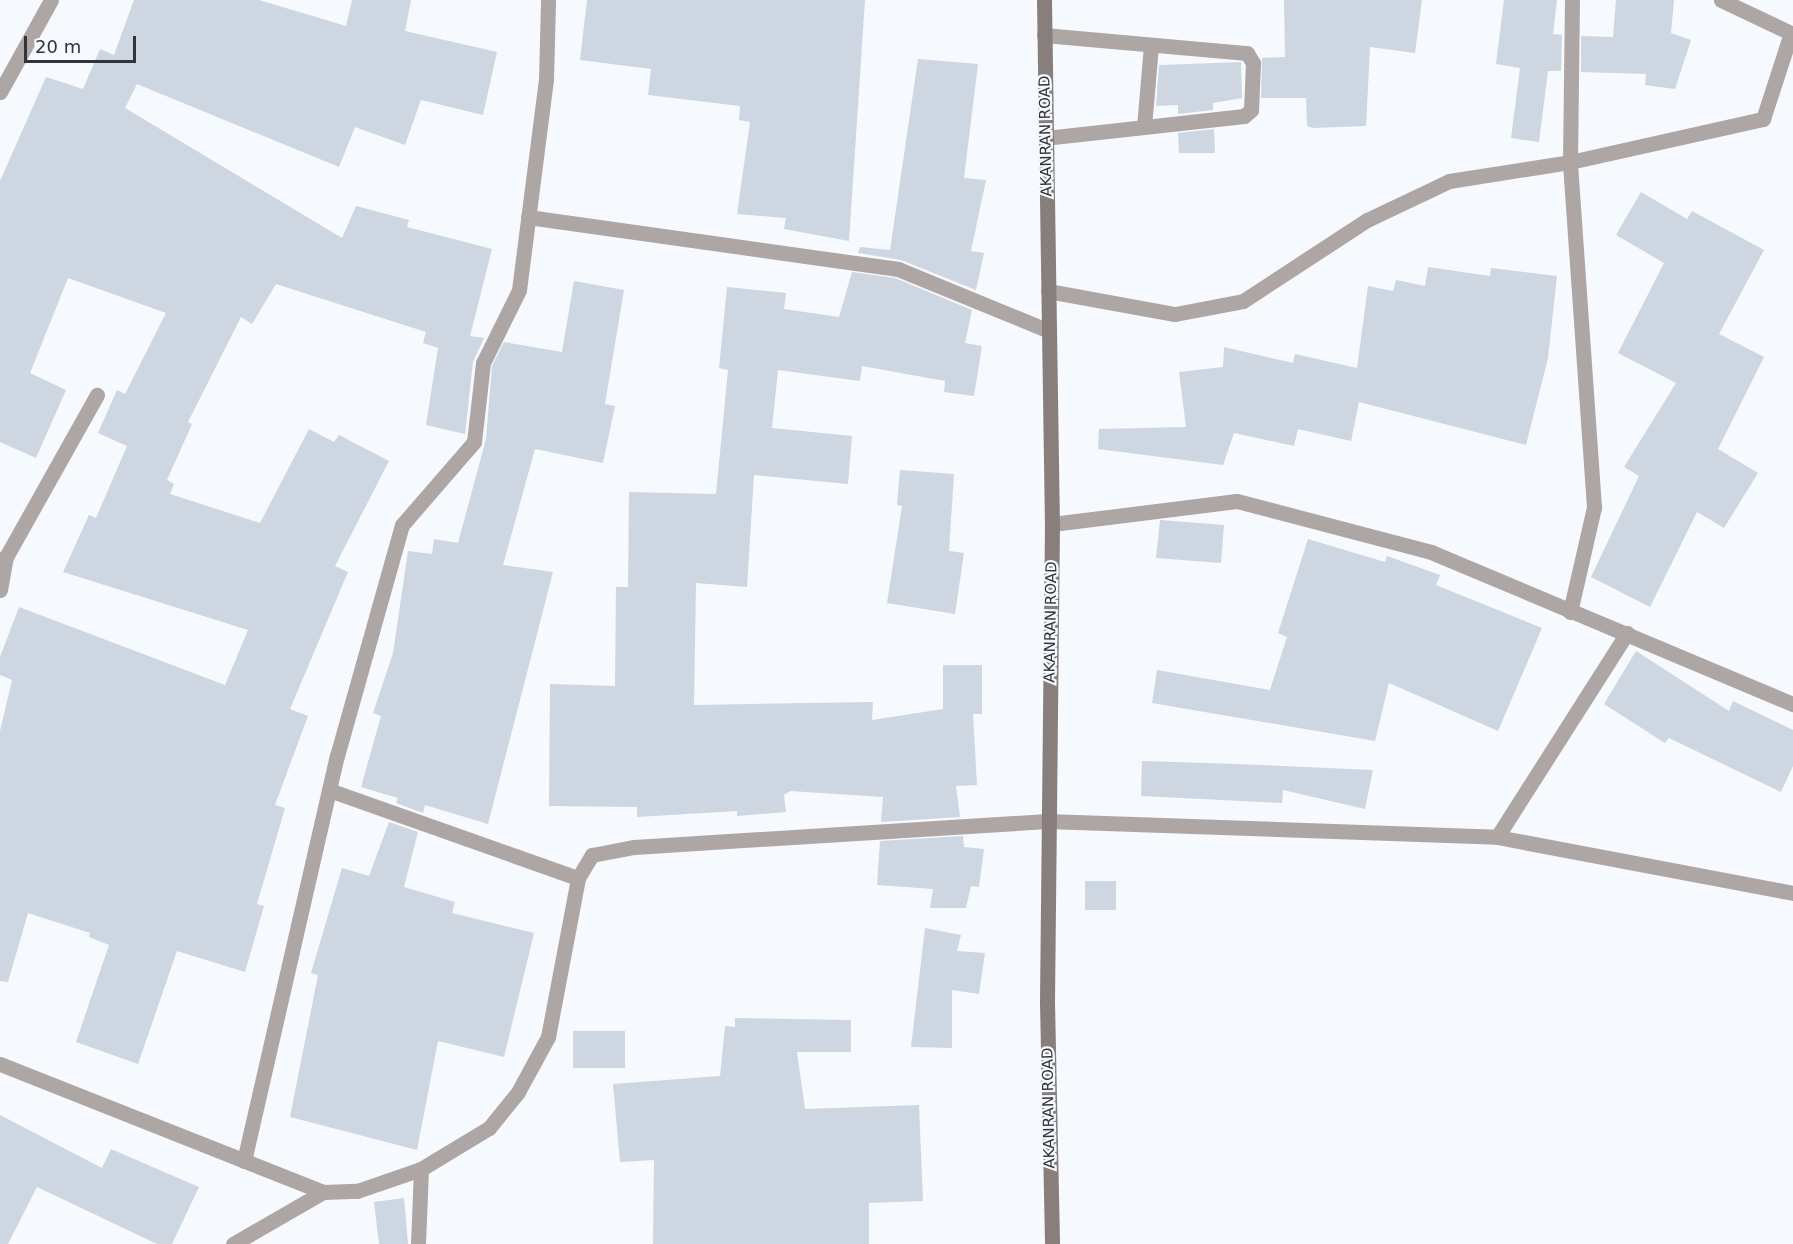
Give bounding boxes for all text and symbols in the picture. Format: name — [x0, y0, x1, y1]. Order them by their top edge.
scale bar — [27, 24, 140, 62]
text: 20 m — [35, 36, 81, 57]
street label: AKANRAN ROAD — [1036, 75, 1056, 197]
street label: AKANRAN ROAD — [1041, 561, 1061, 683]
street label: AKANRAN ROAD — [1039, 1047, 1059, 1169]

